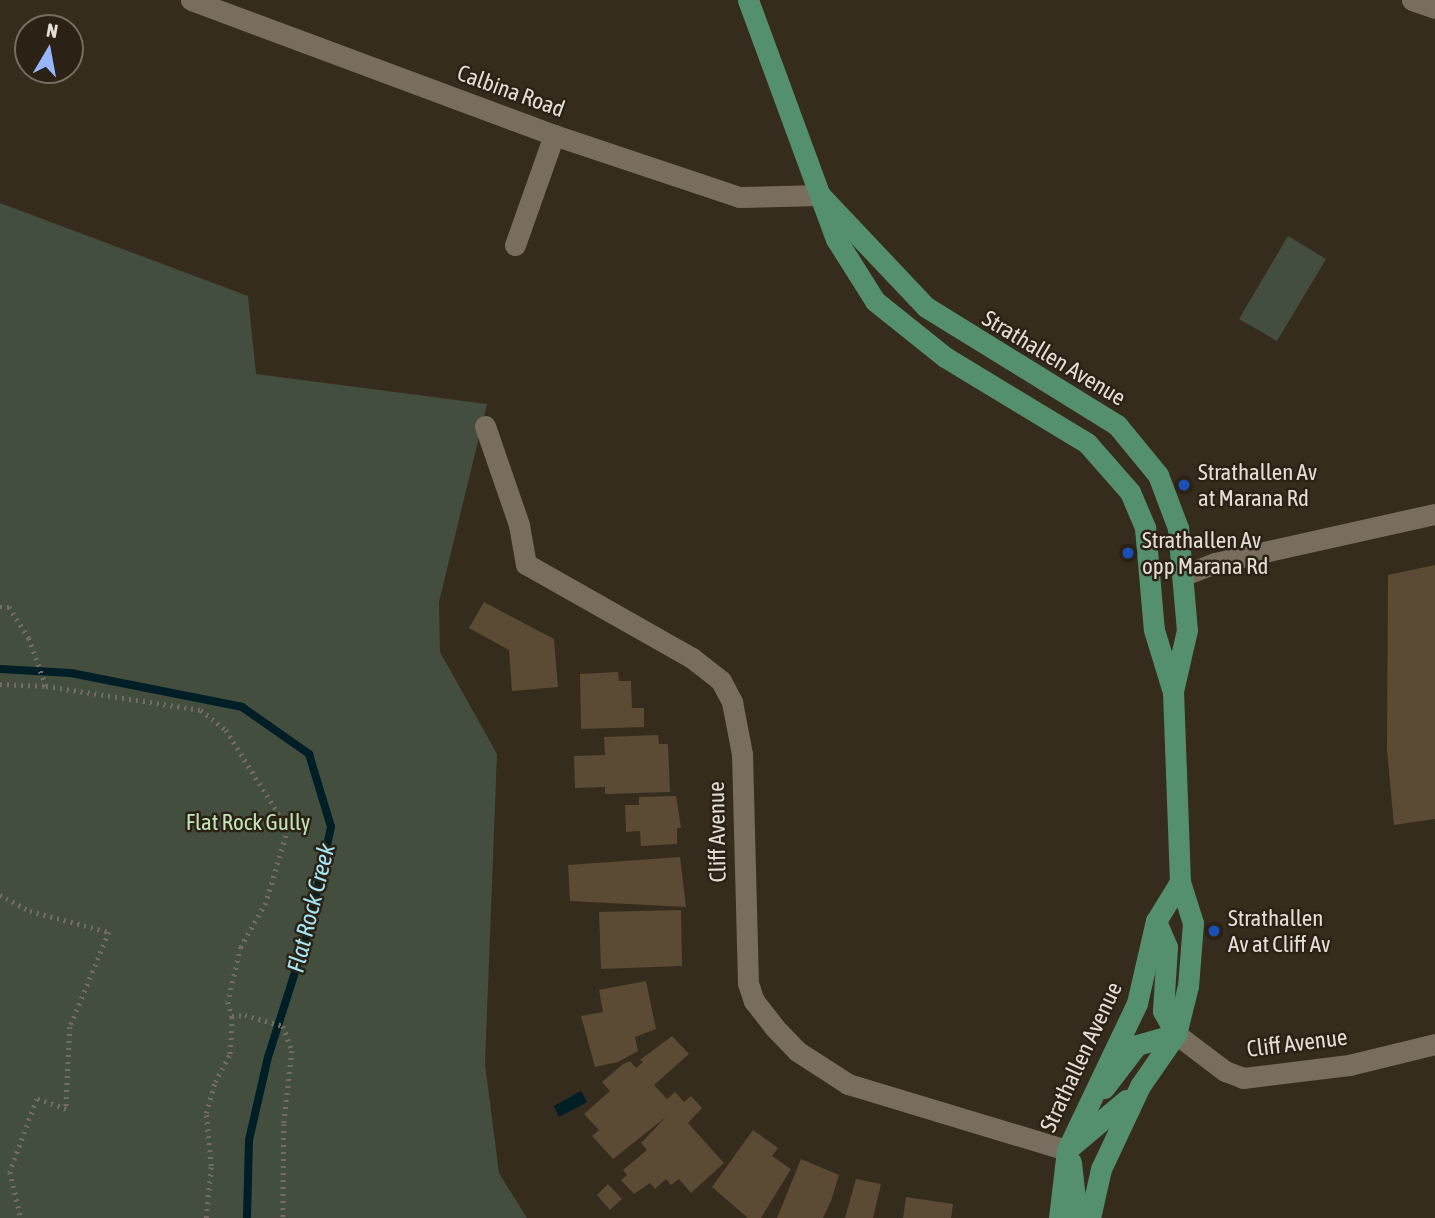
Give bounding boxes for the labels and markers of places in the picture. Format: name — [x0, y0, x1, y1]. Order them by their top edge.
place label: Strathallen Av at Marana Rd — [1198, 458, 1317, 512]
marker: Strathallen Av at Marana Rd — [1176, 477, 1192, 493]
place label: Strathallen Av opp Marana Rd — [1142, 526, 1268, 580]
marker: Strathallen Av opp Marana Rd — [1120, 545, 1136, 561]
place label: Strathallen Av at Cliff Av — [1228, 904, 1330, 958]
marker: Strathallen Av at Cliff Av — [1206, 923, 1222, 939]

